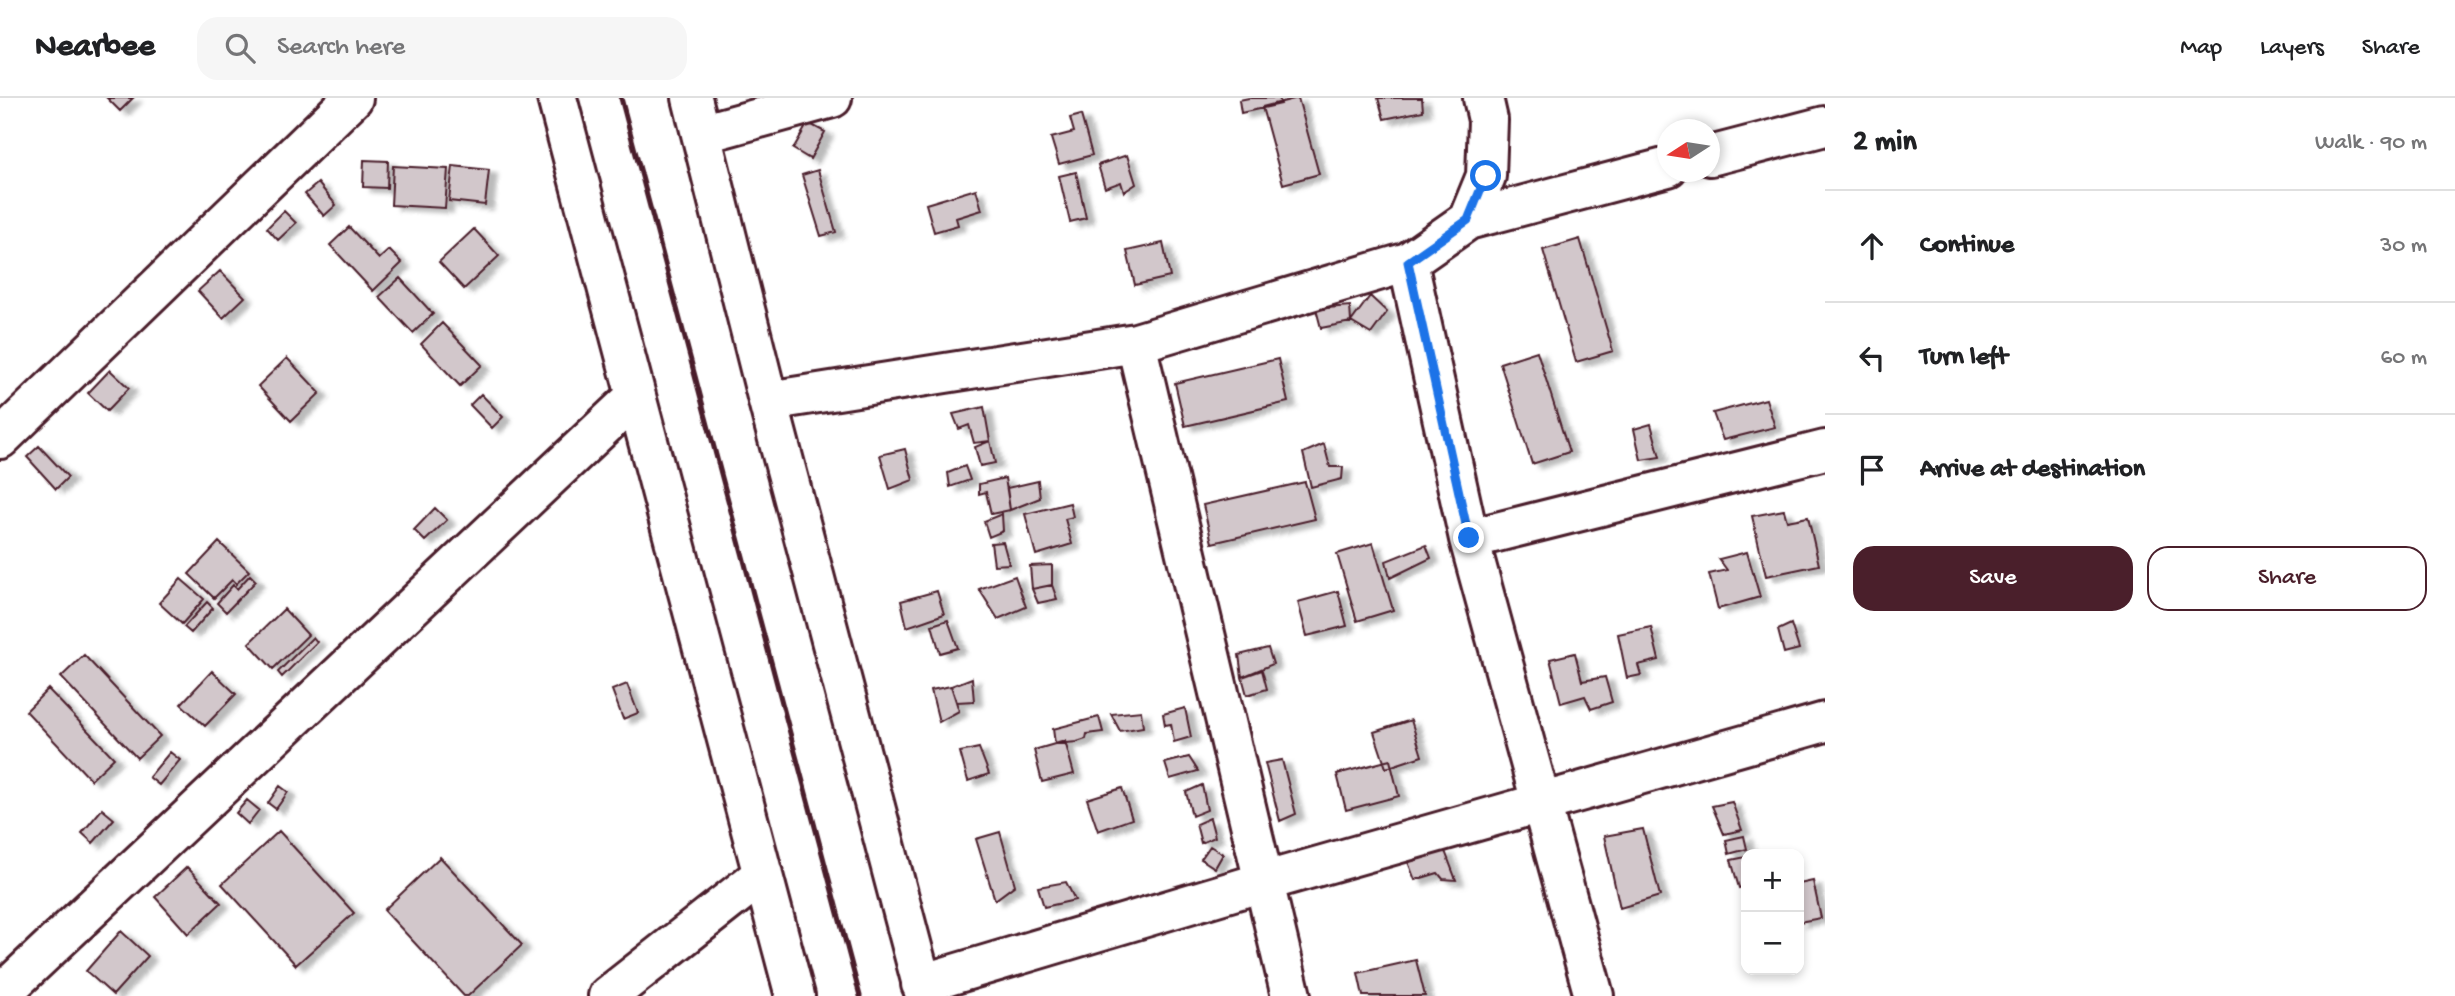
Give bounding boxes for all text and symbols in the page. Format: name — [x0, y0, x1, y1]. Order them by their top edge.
search box — [197, 17, 687, 80]
text: Nearbee — [35, 29, 155, 67]
icon: search — [221, 29, 259, 67]
text: Search here — [277, 33, 405, 64]
text: Map — [2180, 34, 2222, 63]
text: Layers — [2260, 34, 2324, 63]
text: Share — [2362, 34, 2420, 63]
north arrow — [1657, 119, 1720, 182]
text: 2 min — [1853, 126, 1917, 161]
text: Walk · 90 m — [2315, 130, 2427, 157]
route start — [1470, 160, 1501, 191]
icon: ahead — [1853, 227, 1891, 265]
text: Continue — [1920, 231, 2014, 262]
text: 30 m — [2380, 233, 2427, 260]
icon: left — [1853, 339, 1891, 377]
text: Turn left — [1920, 343, 2008, 374]
text: 60 m — [2381, 345, 2427, 372]
icon: arrive — [1853, 451, 1891, 489]
text: Arrive at destination — [1920, 455, 2145, 486]
route end — [1453, 522, 1484, 553]
button: Save — [1853, 546, 2133, 611]
button: Share — [2147, 546, 2427, 611]
map controls — [1741, 849, 1804, 975]
button: + — [1741, 849, 1804, 912]
button: − — [1741, 912, 1804, 975]

